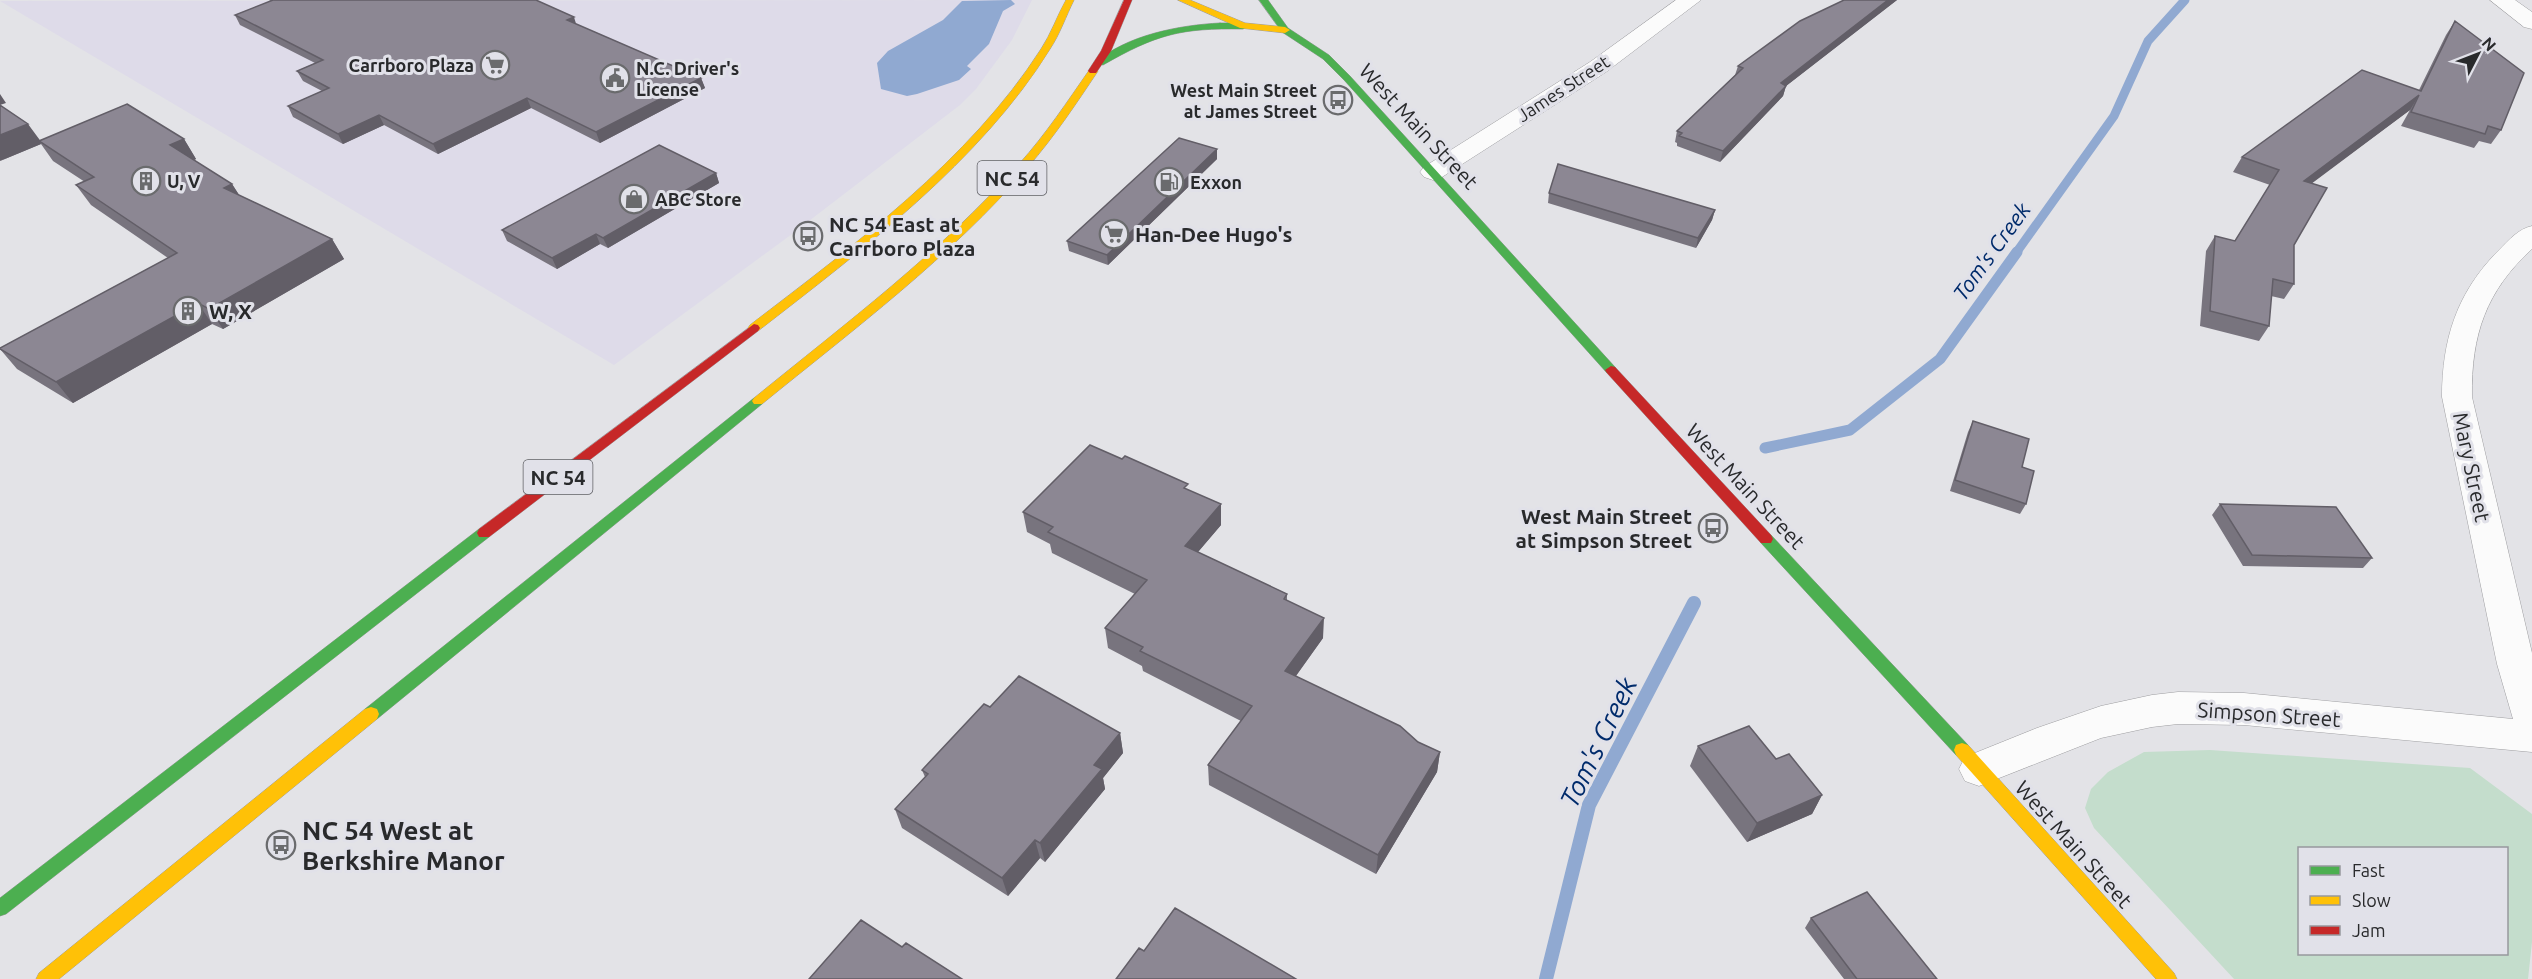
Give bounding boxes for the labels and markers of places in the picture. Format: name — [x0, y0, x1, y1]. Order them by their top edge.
supermarket icon: Carrboro Plaza — [479, 49, 511, 81]
place label: Carrboro Plaza — [349, 55, 474, 75]
place label: N.C. Driver's License — [636, 58, 739, 99]
public building icon: N.C. Driver's License — [599, 62, 631, 94]
place label: West Main Street at James Street — [1170, 80, 1317, 121]
bus stop icon: West Main Street at James Street — [1322, 84, 1354, 116]
building icon: U, V — [130, 165, 162, 197]
fuel station icon: Exxon — [1153, 166, 1185, 198]
place label: U, V — [167, 171, 201, 191]
place label: Exxon — [1190, 172, 1242, 192]
shop icon: ABC Store — [618, 183, 650, 215]
place label: ABC Store — [655, 189, 742, 209]
place label: NC 54 East at Carrboro Plaza — [829, 212, 975, 260]
supermarket icon: Han-Dee Hugo's — [1098, 218, 1130, 250]
bus stop icon: NC 54 East at Carrboro Plaza — [792, 220, 824, 252]
place label: Han-Dee Hugo's — [1135, 222, 1293, 246]
building icon: W, X — [172, 295, 204, 327]
place label: W, X — [209, 299, 252, 323]
place label: West Main Street at Simpson Street — [1516, 504, 1692, 552]
bus stop icon: West Main Street at Simpson Street — [1697, 512, 1729, 544]
place label: NC 54 West at Berkshire Manor — [302, 816, 505, 875]
bus stop icon: NC 54 West at Berkshire Manor — [265, 829, 297, 861]

